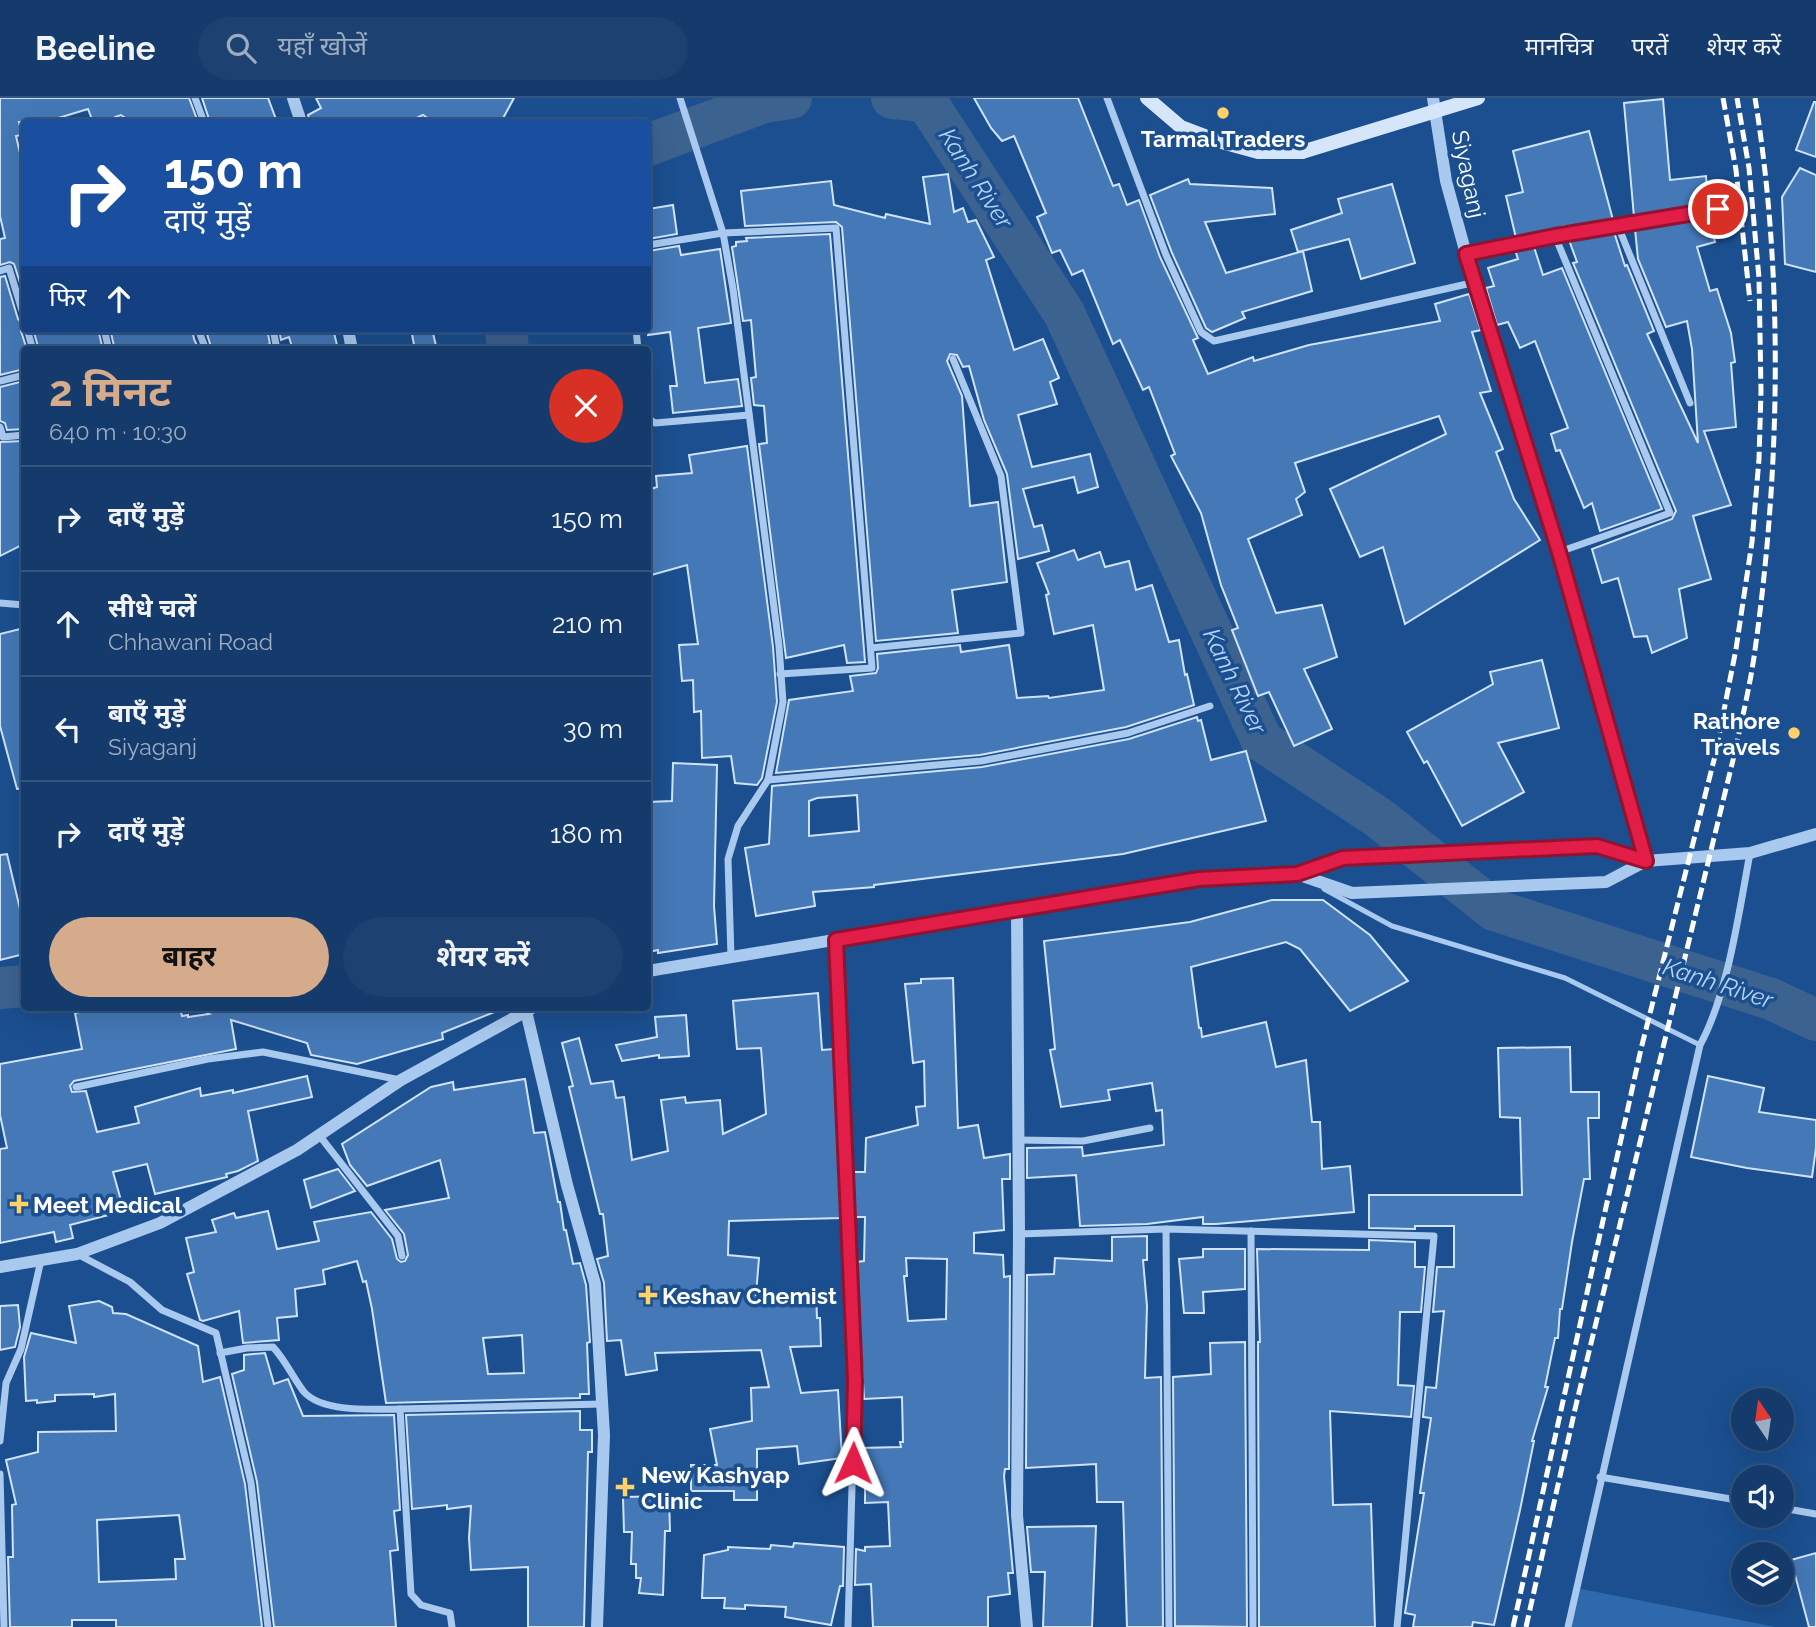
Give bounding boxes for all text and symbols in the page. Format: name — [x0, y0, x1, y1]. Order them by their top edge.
search box — [198, 17, 688, 80]
text: Beeline — [35, 29, 156, 68]
icon: search — [222, 29, 260, 67]
text: यहाँ खोजें — [278, 31, 367, 61]
text: मानचित्र — [1525, 32, 1593, 61]
text: परतें — [1631, 32, 1669, 61]
text: शेयर करें — [1707, 32, 1781, 61]
marker: Tarmal Traders — [1215, 105, 1231, 121]
water label: Kanh River — [933, 122, 1020, 234]
place label: Tarmal Traders — [1141, 125, 1305, 152]
street label: Siyaganj — [1447, 128, 1491, 220]
text: 150 m — [164, 142, 303, 199]
icon: right — [49, 147, 140, 238]
pin — [1688, 179, 1748, 239]
icon: arrive — [1699, 190, 1737, 228]
text: दाएँ मुड़ें — [164, 201, 251, 238]
icon: ahead — [100, 280, 138, 318]
text: फिर — [49, 282, 86, 312]
text: 2 मिनट — [49, 367, 171, 416]
button: close — [549, 369, 623, 443]
text: 640 m · 10:30 — [49, 418, 187, 445]
icon: right — [49, 500, 87, 538]
text: दाएँ मुड़ें — [108, 501, 184, 531]
text: 150 m — [551, 504, 623, 534]
text: सीधे चलें — [108, 593, 196, 623]
icon: ahead — [49, 605, 87, 643]
text: 210 m — [552, 609, 623, 639]
water label: Kanh River — [1197, 623, 1273, 739]
text: Chhawani Road — [108, 628, 273, 655]
text: बाएँ मुड़ें — [108, 698, 186, 728]
place label: Rathore Travels — [1693, 707, 1780, 760]
icon: left — [49, 710, 87, 748]
text: 30 m — [563, 714, 623, 744]
marker: Rathore Travels — [1786, 725, 1802, 741]
text: Siyaganj — [108, 733, 197, 760]
icon: right — [49, 815, 87, 853]
text: दाएँ मुड़ें — [108, 816, 184, 846]
text: 180 m — [550, 819, 623, 849]
button: बाहर — [49, 917, 329, 997]
button: शेयर करें — [343, 917, 623, 997]
water label: Kanh River — [1659, 952, 1777, 1015]
place label: Meet Medical — [33, 1191, 183, 1218]
marker: Meet Medical — [11, 1196, 27, 1212]
place label: Keshav Chemist — [662, 1282, 837, 1309]
marker: Keshav Chemist — [640, 1287, 656, 1303]
north arrow — [1731, 1388, 1794, 1451]
map controls — [1731, 1388, 1794, 1605]
position arrow — [816, 1426, 890, 1500]
place label: New Kashyap Clinic — [641, 1461, 790, 1514]
button: sound — [1731, 1465, 1794, 1528]
marker: New Kashyap Clinic — [615, 1477, 635, 1497]
button: layers — [1731, 1542, 1794, 1605]

